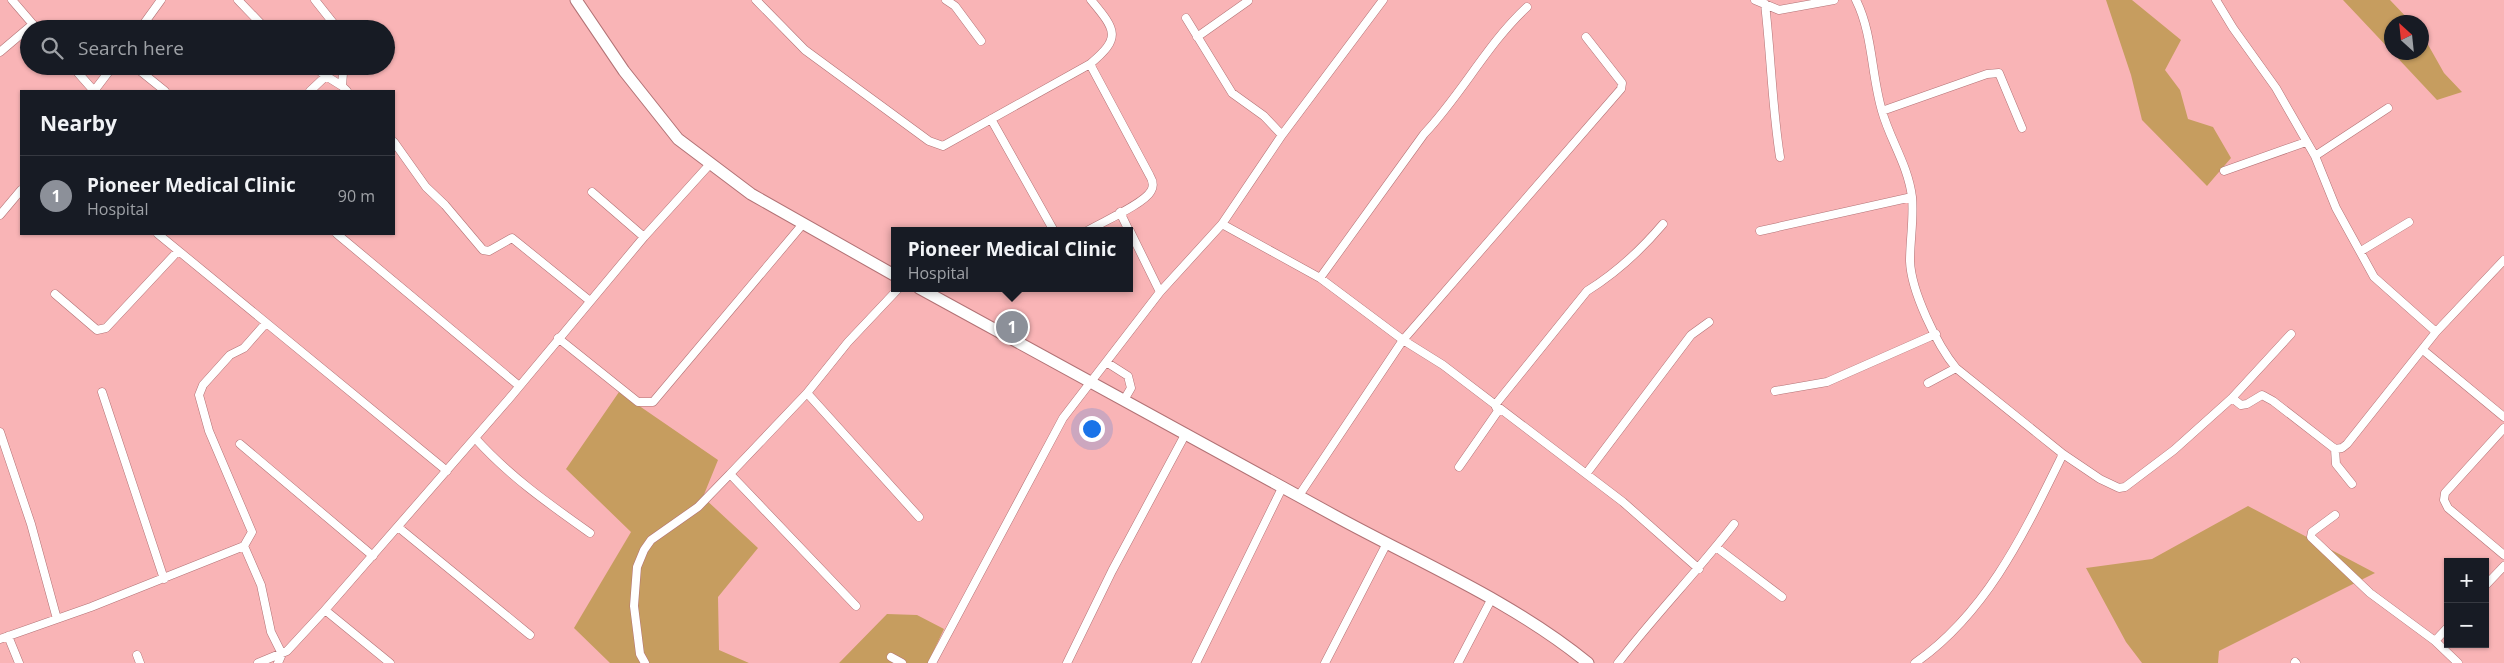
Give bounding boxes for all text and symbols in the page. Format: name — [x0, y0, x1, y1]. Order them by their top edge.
north arrow — [2384, 15, 2429, 60]
search box — [20, 20, 395, 75]
icon: search — [38, 34, 66, 62]
text: Search here — [78, 35, 184, 61]
text: Nearby — [40, 109, 117, 137]
text: Pioneer Medical Clinic — [87, 172, 296, 198]
text: 1 — [51, 185, 61, 207]
text: 90 m — [338, 185, 375, 207]
text: Hospital — [87, 198, 149, 220]
popup — [891, 227, 1133, 292]
text: Pioneer Medical Clinic — [908, 236, 1116, 262]
text: Hospital — [908, 262, 969, 284]
pin: 1 — [996, 308, 1028, 346]
your location — [1079, 416, 1105, 442]
map controls — [2444, 558, 2489, 648]
button: + — [2444, 558, 2489, 603]
button: − — [2444, 603, 2489, 648]

